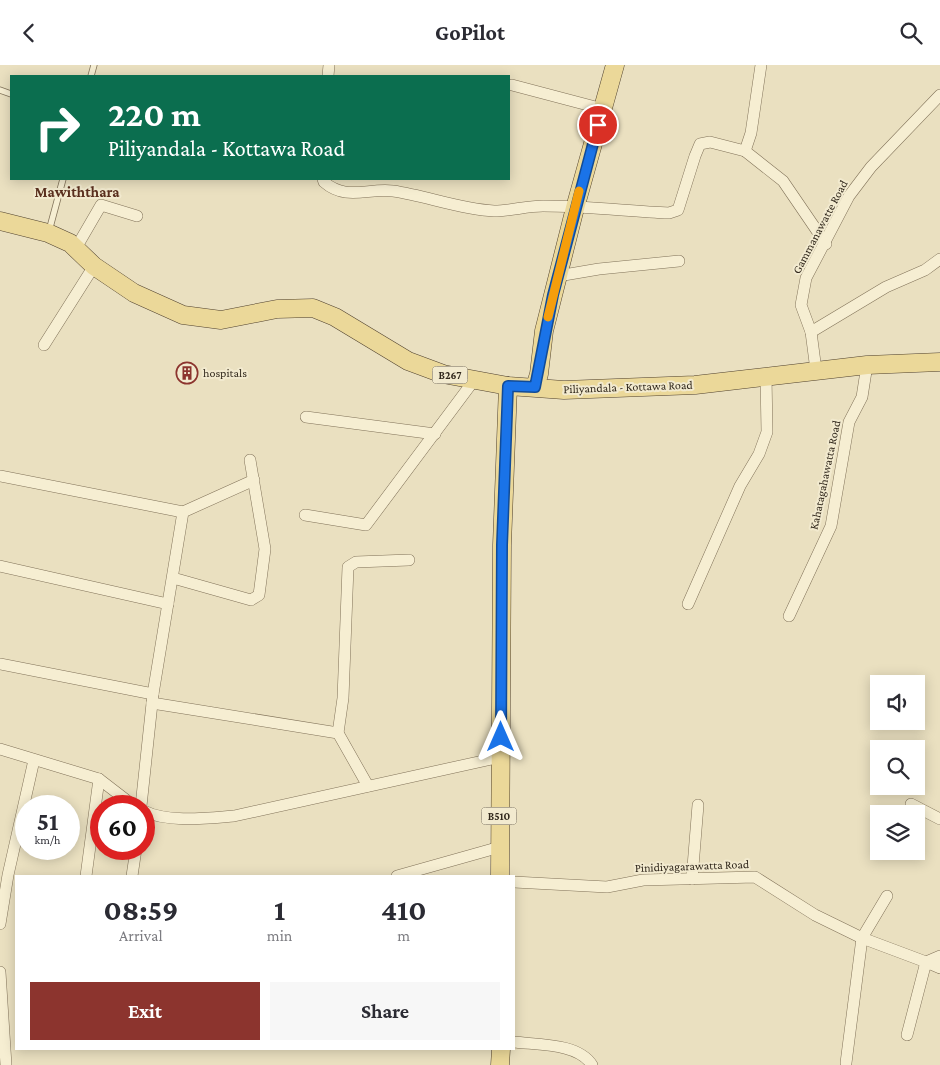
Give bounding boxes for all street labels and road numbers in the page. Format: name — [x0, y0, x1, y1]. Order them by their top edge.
street label: Gammanawatte Road — [789, 177, 851, 276]
road number: B267 — [432, 367, 468, 383]
street label: Piliyandala - Kottawa Road — [563, 378, 694, 396]
street label: Kahatagahawatta Road — [807, 418, 844, 531]
road number: B510 — [482, 807, 516, 824]
street label: Pinidiyagarawatta Road — [635, 857, 750, 875]

